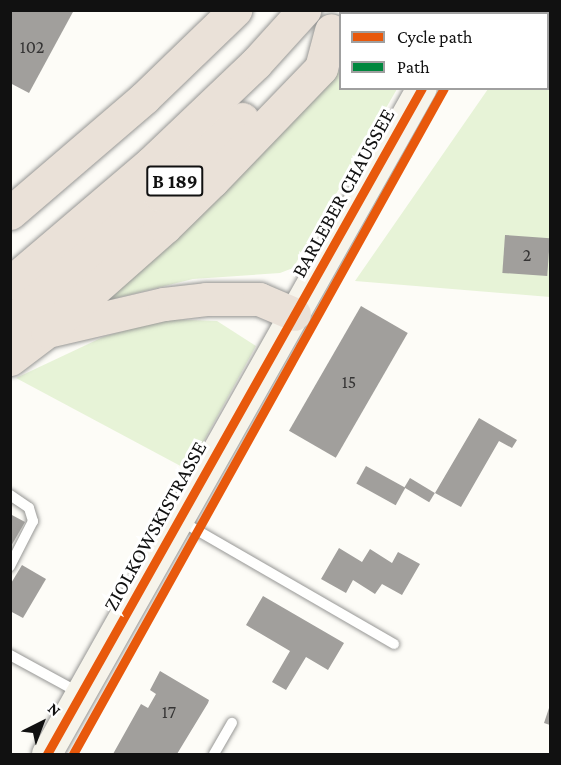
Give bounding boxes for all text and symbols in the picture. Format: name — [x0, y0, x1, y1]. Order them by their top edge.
legend — [339, 12, 549, 90]
text: Cycle path — [397, 27, 472, 47]
house number: 102 — [20, 36, 44, 58]
text: Path — [397, 57, 430, 77]
street label: BARLEBER CHAUSSEE — [286, 104, 400, 282]
road number: B 189 — [145, 164, 205, 198]
house number: 2 — [523, 244, 531, 266]
house number: 15 — [342, 371, 356, 393]
street label: ZIOLKOWSKISTRASSE — [98, 437, 212, 615]
north arrow — [12, 693, 72, 753]
text: N — [45, 699, 64, 719]
house number: 17 — [162, 701, 176, 723]

